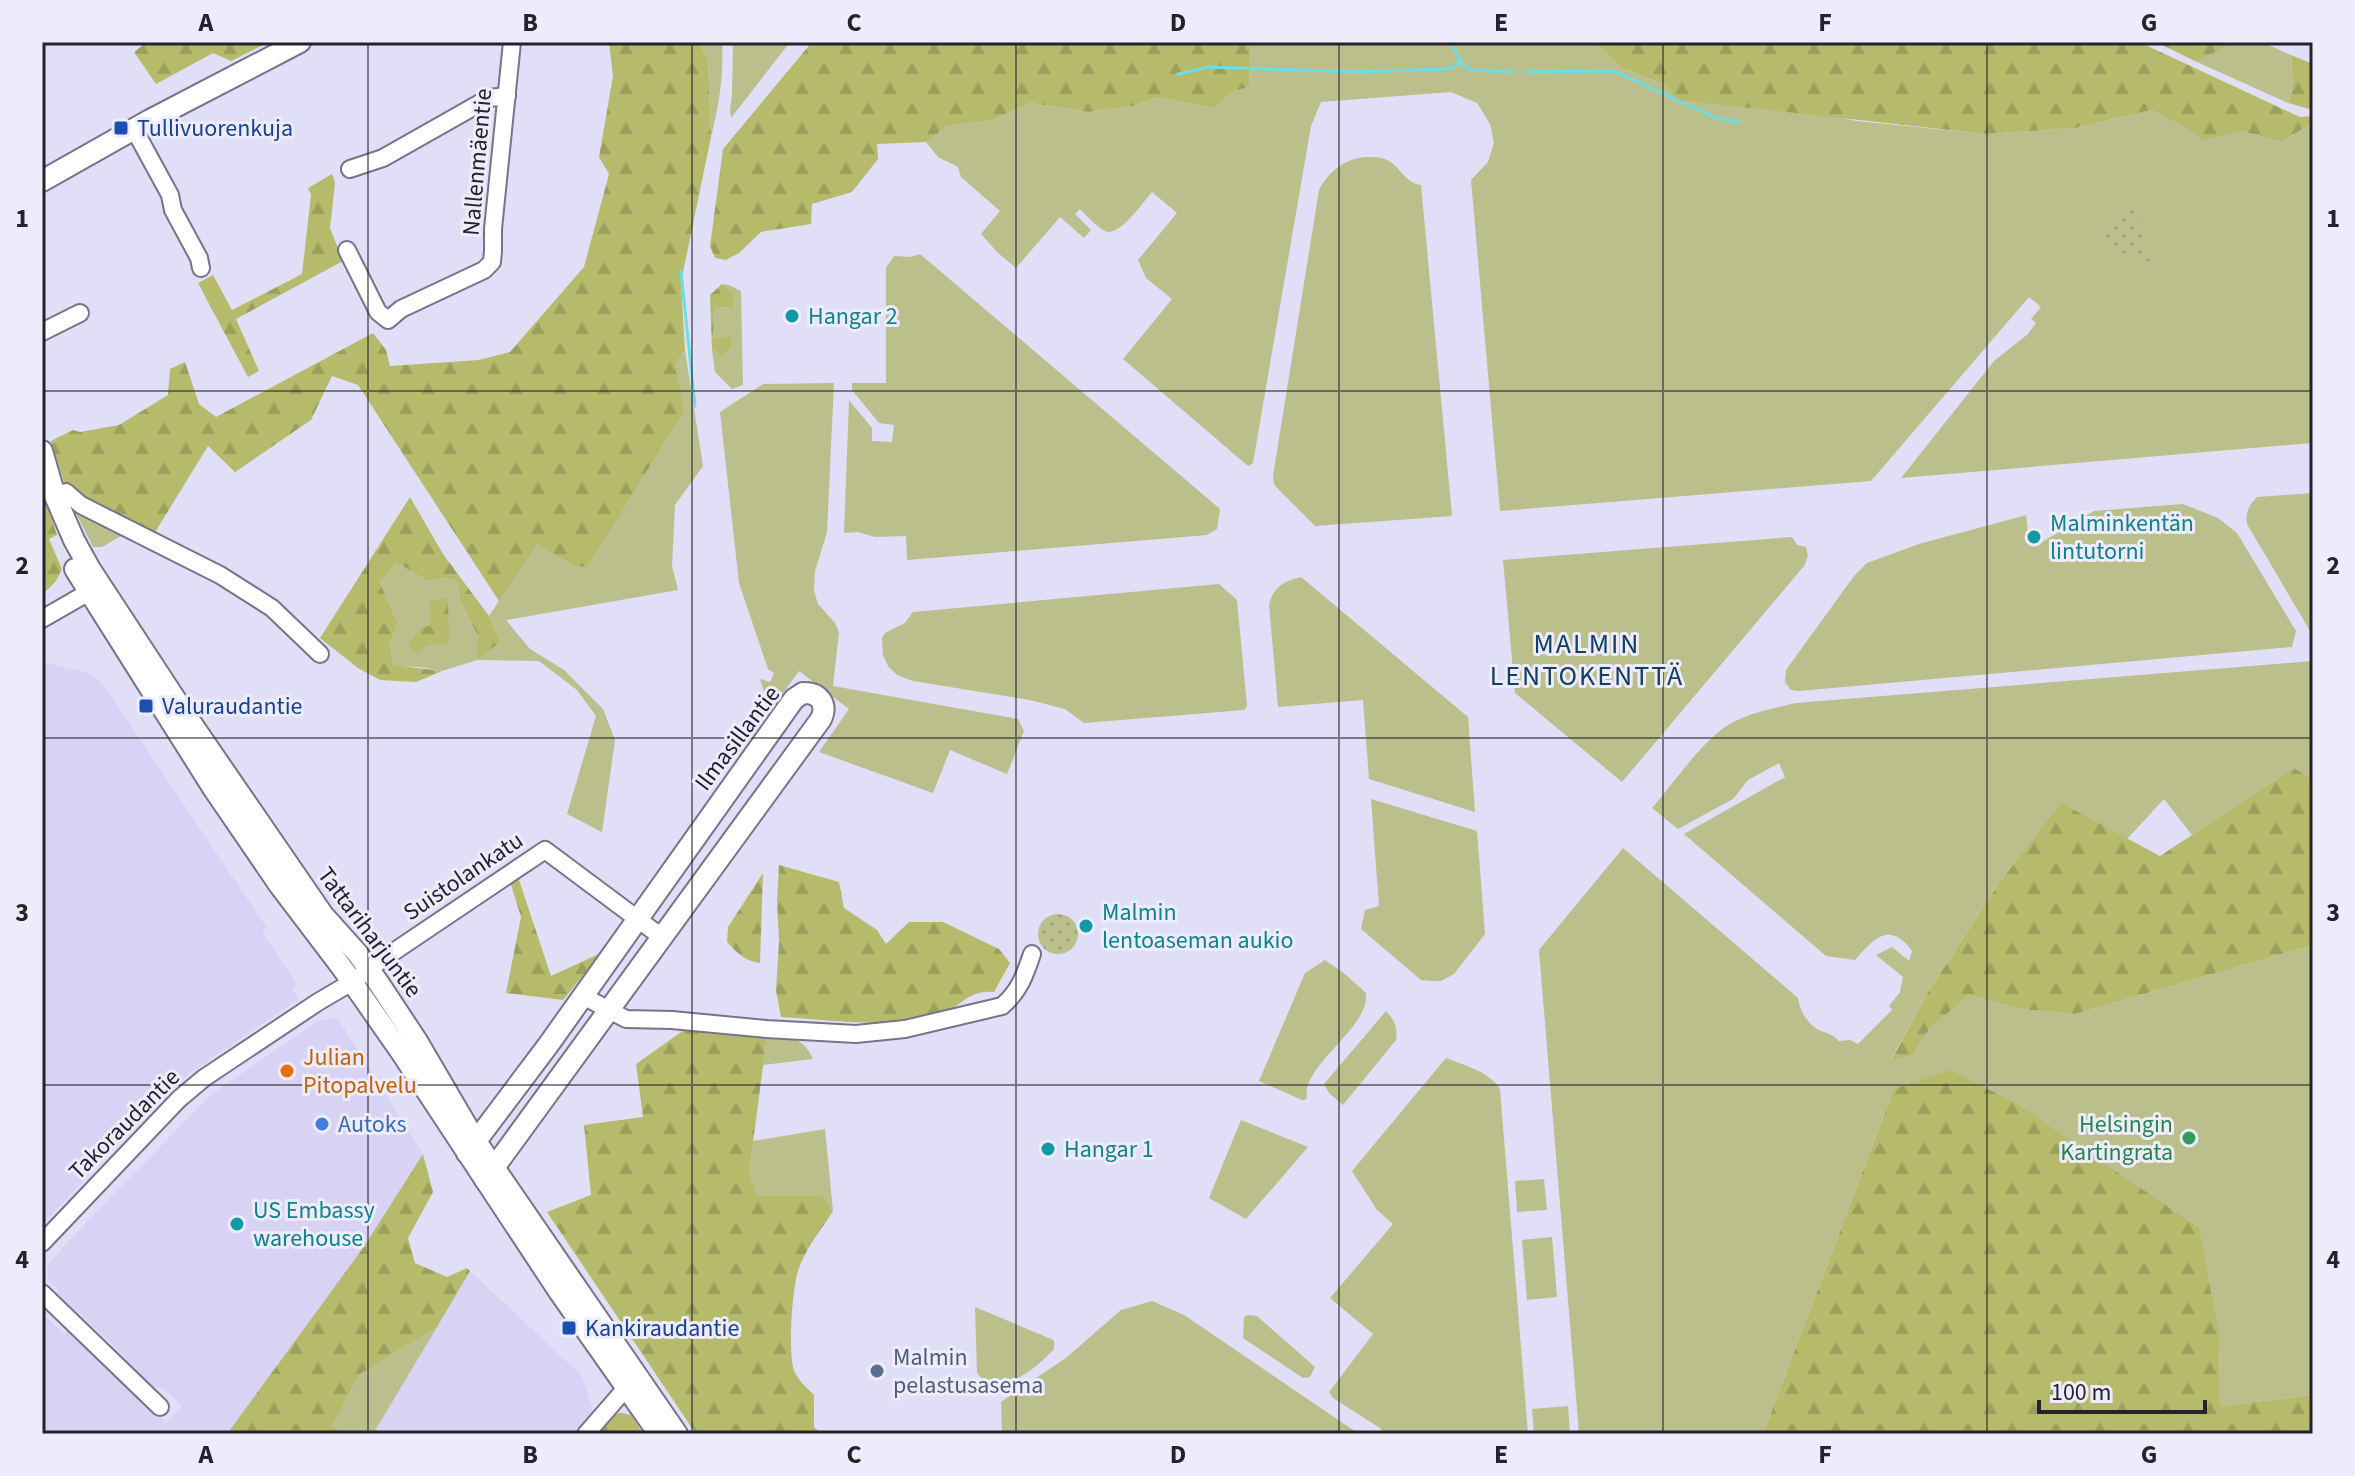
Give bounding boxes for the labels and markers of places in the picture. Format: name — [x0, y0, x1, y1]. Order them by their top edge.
place label: Tullivuorenkuja — [137, 111, 293, 146]
marker: Tullivuorenkuja — [112, 119, 130, 137]
place label: Hangar 2 — [808, 299, 898, 334]
marker: Hangar 2 — [783, 307, 801, 325]
place label: Malminkentän lintutorni — [2050, 506, 2194, 569]
marker: Malminkentän lintutorni — [2025, 528, 2043, 546]
place label: Valuraudantie — [162, 689, 302, 724]
marker: Valuraudantie — [137, 697, 155, 715]
place label: Malmin lentoaseman aukio — [1102, 895, 1294, 958]
marker: Malmin lentoaseman aukio — [1077, 917, 1095, 935]
place label: Julian Pitopalvelu — [303, 1040, 417, 1103]
marker: Julian Pitopalvelu — [278, 1062, 296, 1080]
place label: Autoks — [338, 1107, 407, 1142]
place label: Helsingin Kartingrata — [2060, 1107, 2173, 1170]
marker: Autoks — [313, 1115, 331, 1133]
marker: Helsingin Kartingrata — [2180, 1129, 2198, 1147]
place label: Hangar 1 — [1064, 1132, 1154, 1167]
marker: Hangar 1 — [1039, 1140, 1057, 1158]
place label: US Embassy warehouse — [253, 1193, 375, 1256]
marker: US Embassy warehouse — [228, 1215, 246, 1233]
place label: Kankiraudantie — [585, 1311, 739, 1346]
marker: Kankiraudantie — [560, 1319, 578, 1337]
place label: Malmin pelastusasema — [893, 1340, 1043, 1403]
marker: Malmin pelastusasema — [868, 1362, 886, 1380]

